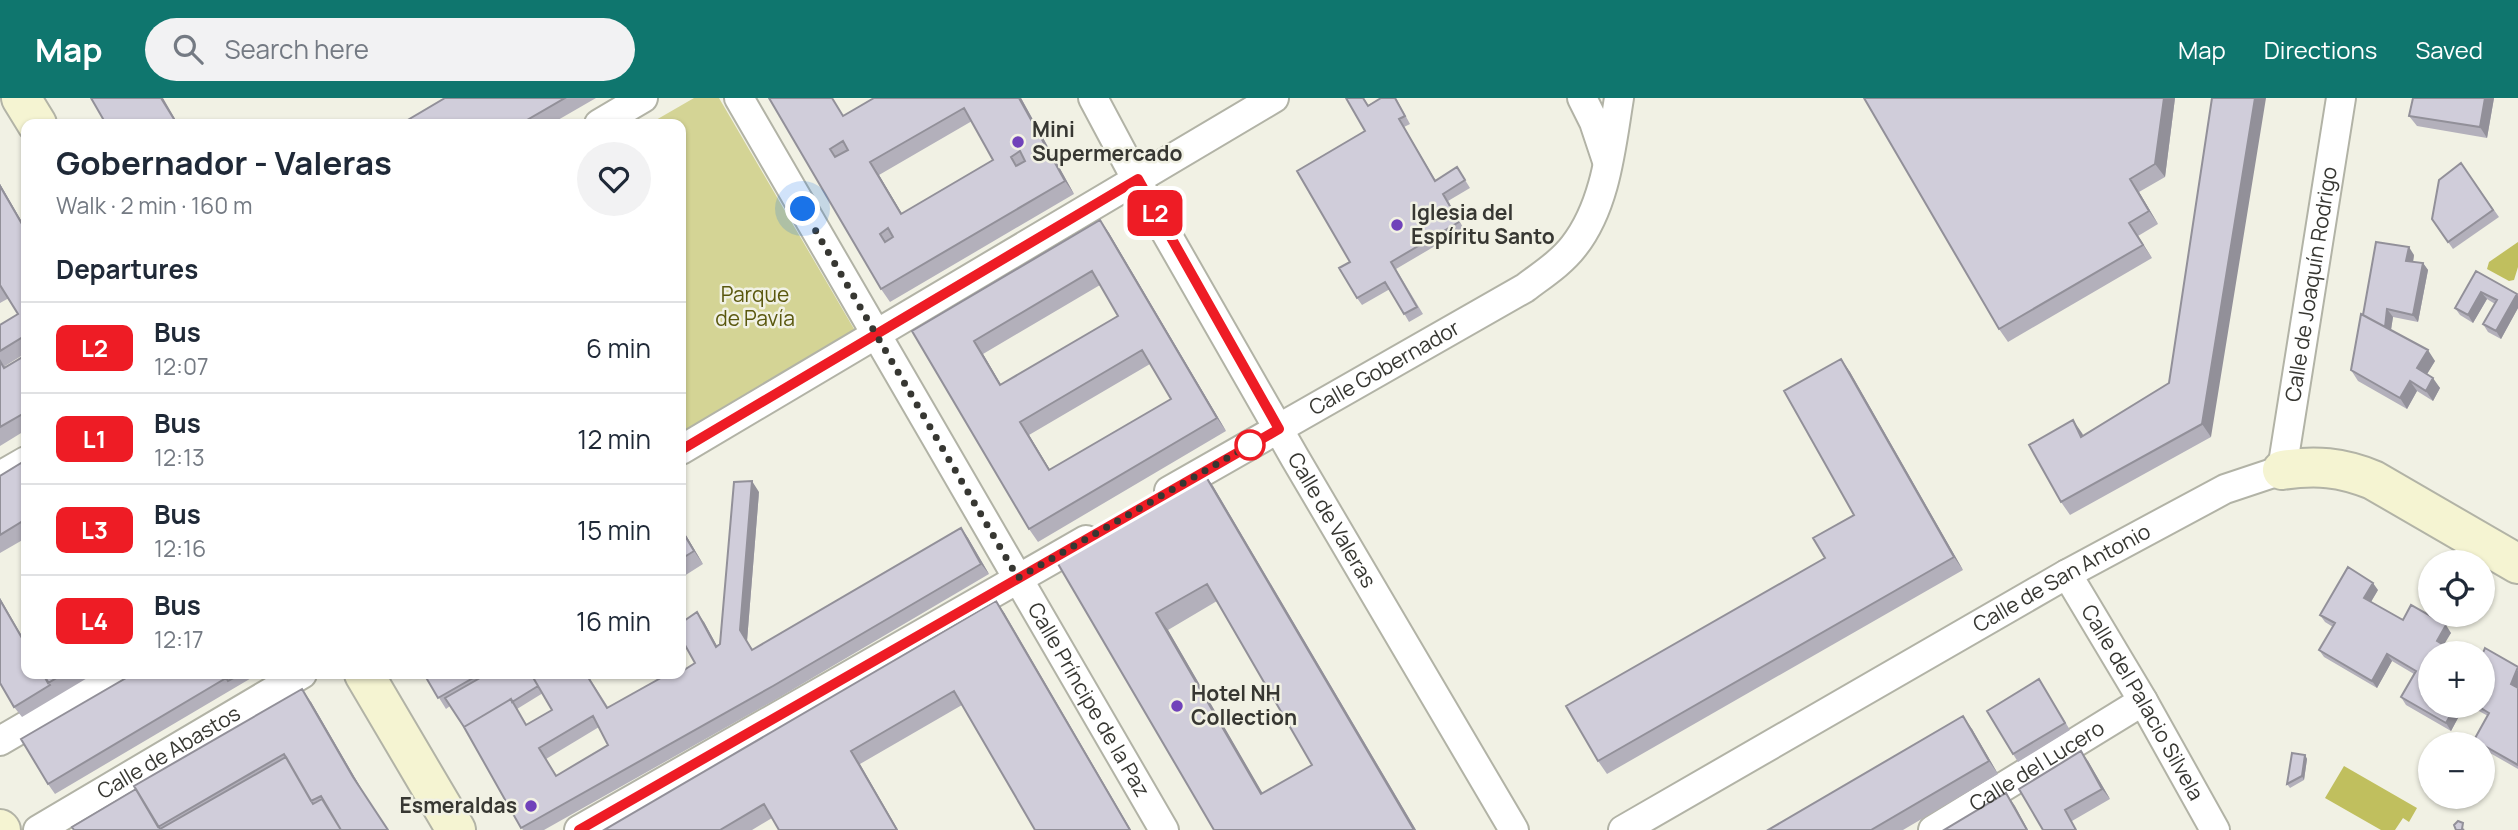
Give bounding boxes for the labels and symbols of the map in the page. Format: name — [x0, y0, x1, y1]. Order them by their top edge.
place label: Mini Supermercado — [1032, 115, 1182, 167]
marker: Mini Supermercado — [1010, 134, 1026, 150]
street label: Calle de Joaquín Rodrigo — [2278, 165, 2343, 404]
line badge: L2 — [1124, 190, 1186, 236]
your location — [785, 191, 820, 226]
place label: Iglesia del Espíritu Santo — [1411, 198, 1555, 250]
marker: Iglesia del Espíritu Santo — [1389, 217, 1405, 233]
park label: Parque de Pavía — [715, 280, 795, 332]
street label: Calle Gobernador — [1304, 313, 1465, 421]
unlabelled marker — [1235, 430, 1265, 460]
street label: Calle de Valeras — [1282, 447, 1383, 592]
street label: Calle de San Antonio — [1968, 517, 2155, 638]
street label: Calle Príncipe de la Paz — [1022, 597, 1157, 802]
street label: Calle del Palacio Silvela — [2075, 599, 2211, 805]
place label: Hotel NH Collection — [1191, 679, 1297, 731]
marker: Hotel NH Collection — [1169, 698, 1185, 714]
street label: Calle de Abastos — [92, 699, 245, 805]
street label: Calle del Lucero — [1964, 713, 2109, 817]
place label: Esmeraldas — [399, 791, 517, 819]
marker: Esmeraldas — [523, 798, 539, 814]

